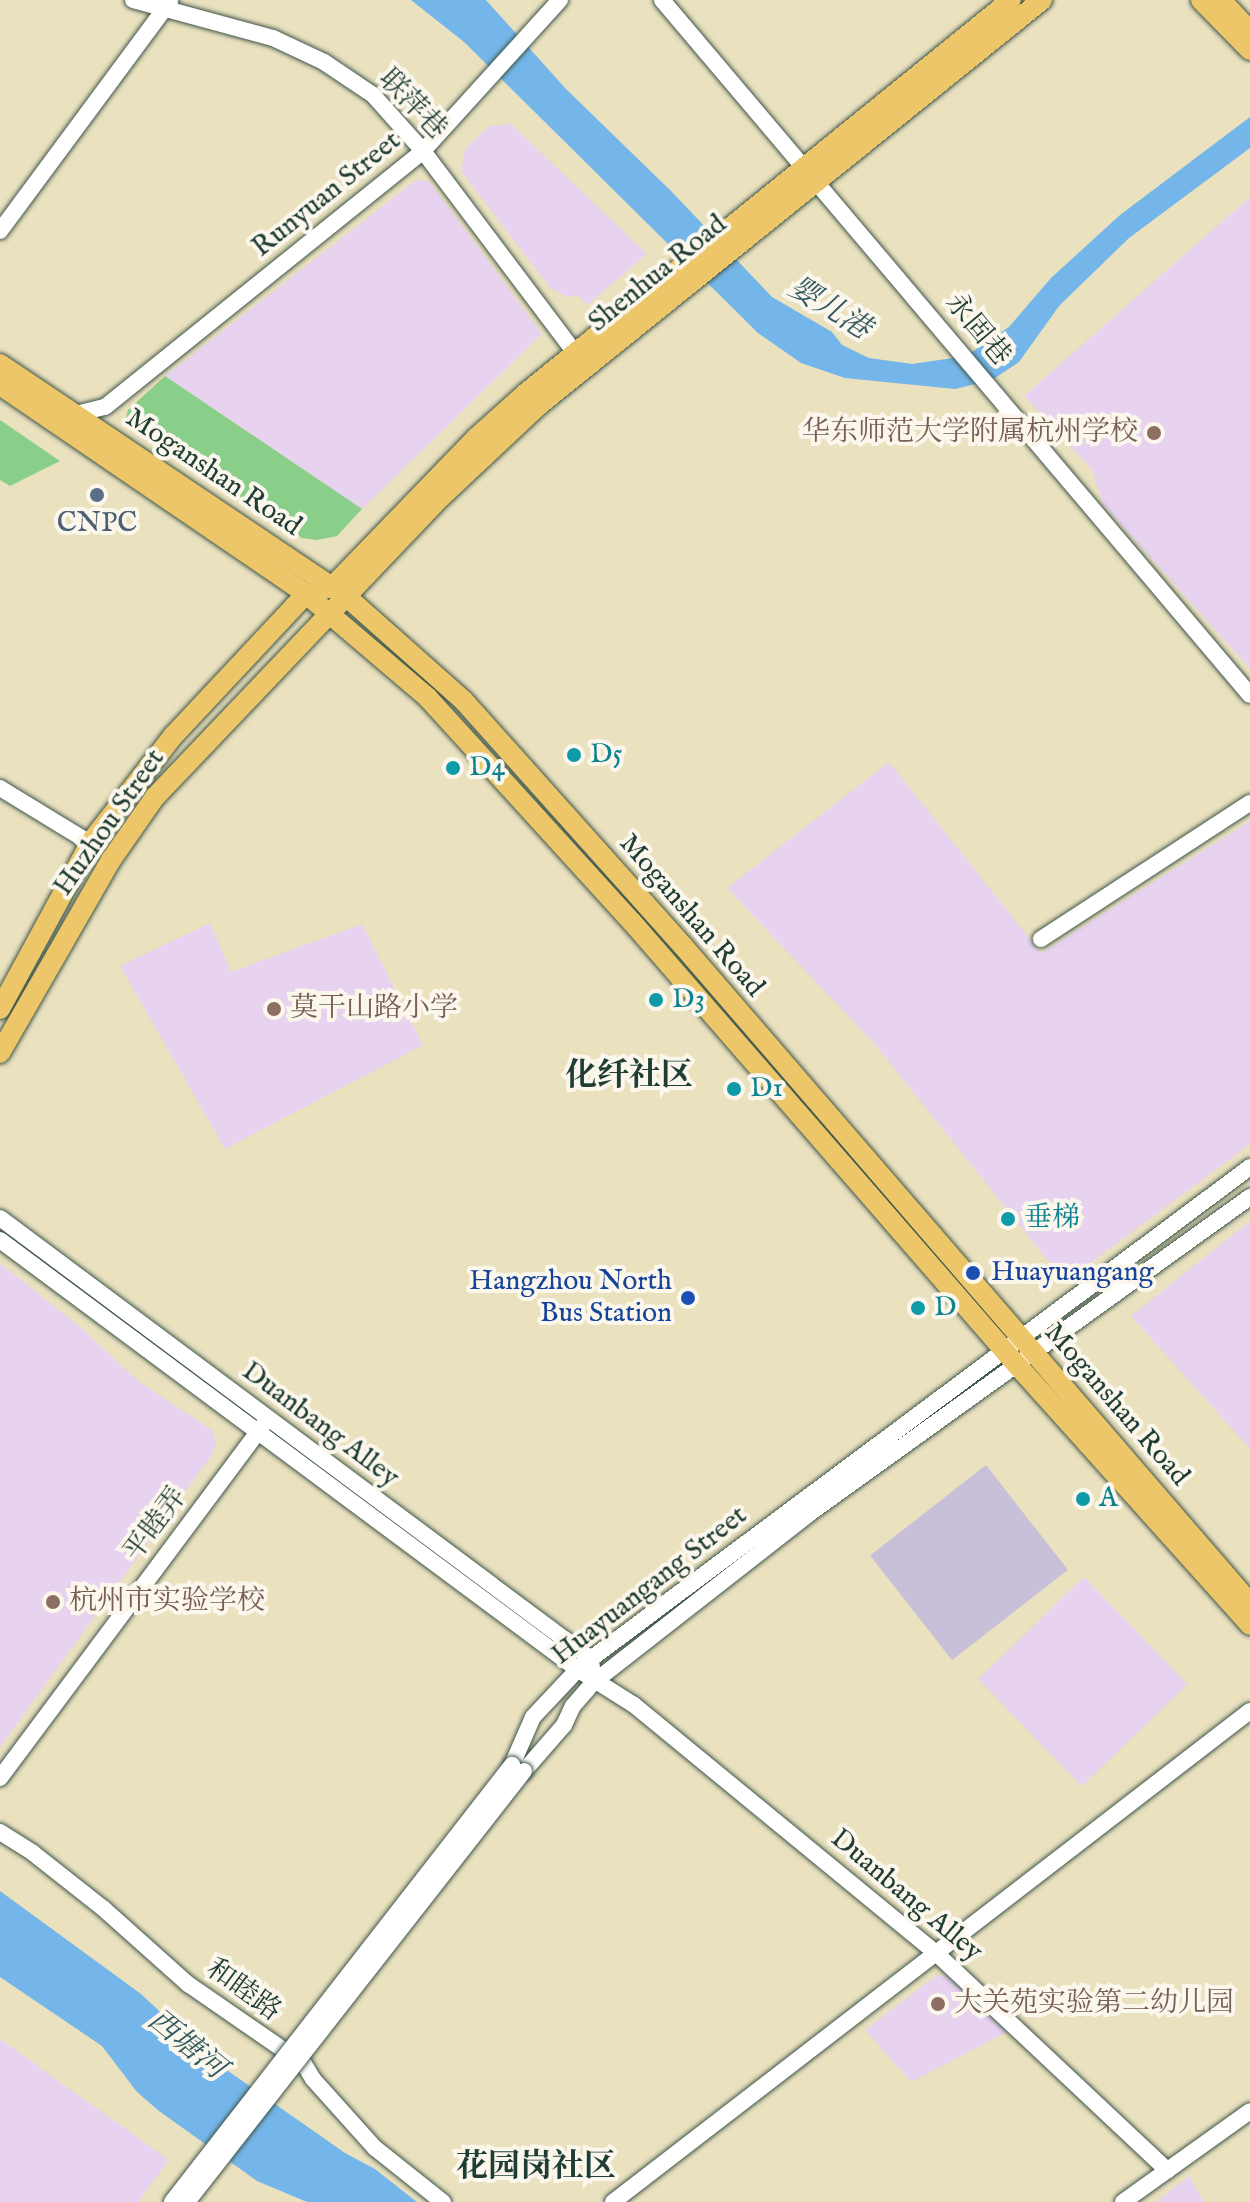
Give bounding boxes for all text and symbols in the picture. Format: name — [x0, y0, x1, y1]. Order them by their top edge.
street label: 联萍巷 — [371, 63, 453, 147]
street label: Runyuan Street — [246, 125, 408, 265]
street label: Shenhua Road — [582, 208, 734, 340]
water label: 婴儿港 — [781, 270, 877, 348]
street label: 永固巷 — [937, 287, 1017, 373]
street label: Moganshan Road — [119, 402, 307, 544]
place label: 华东师范大学附属杭州学校 — [802, 416, 1138, 450]
marker: 华东师范大学附属杭州学校 — [1145, 424, 1163, 442]
marker: CNPC — [88, 486, 106, 504]
place label: CNPC — [57, 507, 137, 541]
place label: D5 — [590, 738, 623, 772]
street label: Huzhou Street — [47, 743, 173, 903]
marker: D5 — [565, 746, 583, 764]
place label: D4 — [469, 751, 505, 785]
marker: D4 — [444, 759, 462, 777]
street label: Moganshan Road — [611, 828, 771, 1004]
place label: D3 — [672, 983, 705, 1017]
marker: D3 — [647, 991, 665, 1009]
place label: 莫干山路小学 — [290, 992, 458, 1026]
marker: 莫干山路小学 — [265, 1000, 283, 1018]
district label: 化纤社区 — [565, 1058, 693, 1096]
place label: D1 — [750, 1072, 783, 1106]
marker: D1 — [725, 1080, 743, 1098]
place label: 垂梯 — [1024, 1202, 1080, 1236]
marker: 垂梯 — [999, 1210, 1017, 1228]
place label: Huayuangang — [991, 1256, 1154, 1290]
marker: Huayuangang — [962, 1262, 984, 1284]
place label: Hangzhou North Bus Station — [469, 1265, 672, 1331]
marker: Hangzhou North Bus Station — [679, 1289, 697, 1307]
place label: D — [934, 1291, 956, 1325]
marker: D — [909, 1299, 927, 1317]
street label: Moganshan Road — [1036, 1317, 1196, 1493]
street label: Duanbang Alley — [235, 1355, 405, 1495]
street label: 平睦弄 — [117, 1481, 195, 1569]
place label: A — [1099, 1482, 1118, 1516]
marker: A — [1074, 1490, 1092, 1508]
street label: Huayuangang Street — [546, 1499, 754, 1673]
place label: 杭州市实验学校 — [69, 1585, 265, 1619]
marker: 杭州市实验学校 — [44, 1593, 62, 1611]
street label: Duanbang Alley — [823, 1823, 989, 1969]
street label: 和睦路 — [199, 1953, 287, 2029]
place label: 大关苑实验第二幼儿园 — [954, 1987, 1234, 2021]
marker: 大关苑实验第二幼儿园 — [929, 1995, 947, 2013]
water label: 西塘河 — [140, 2003, 232, 2087]
district label: 花园岗社区 — [456, 2149, 616, 2187]

